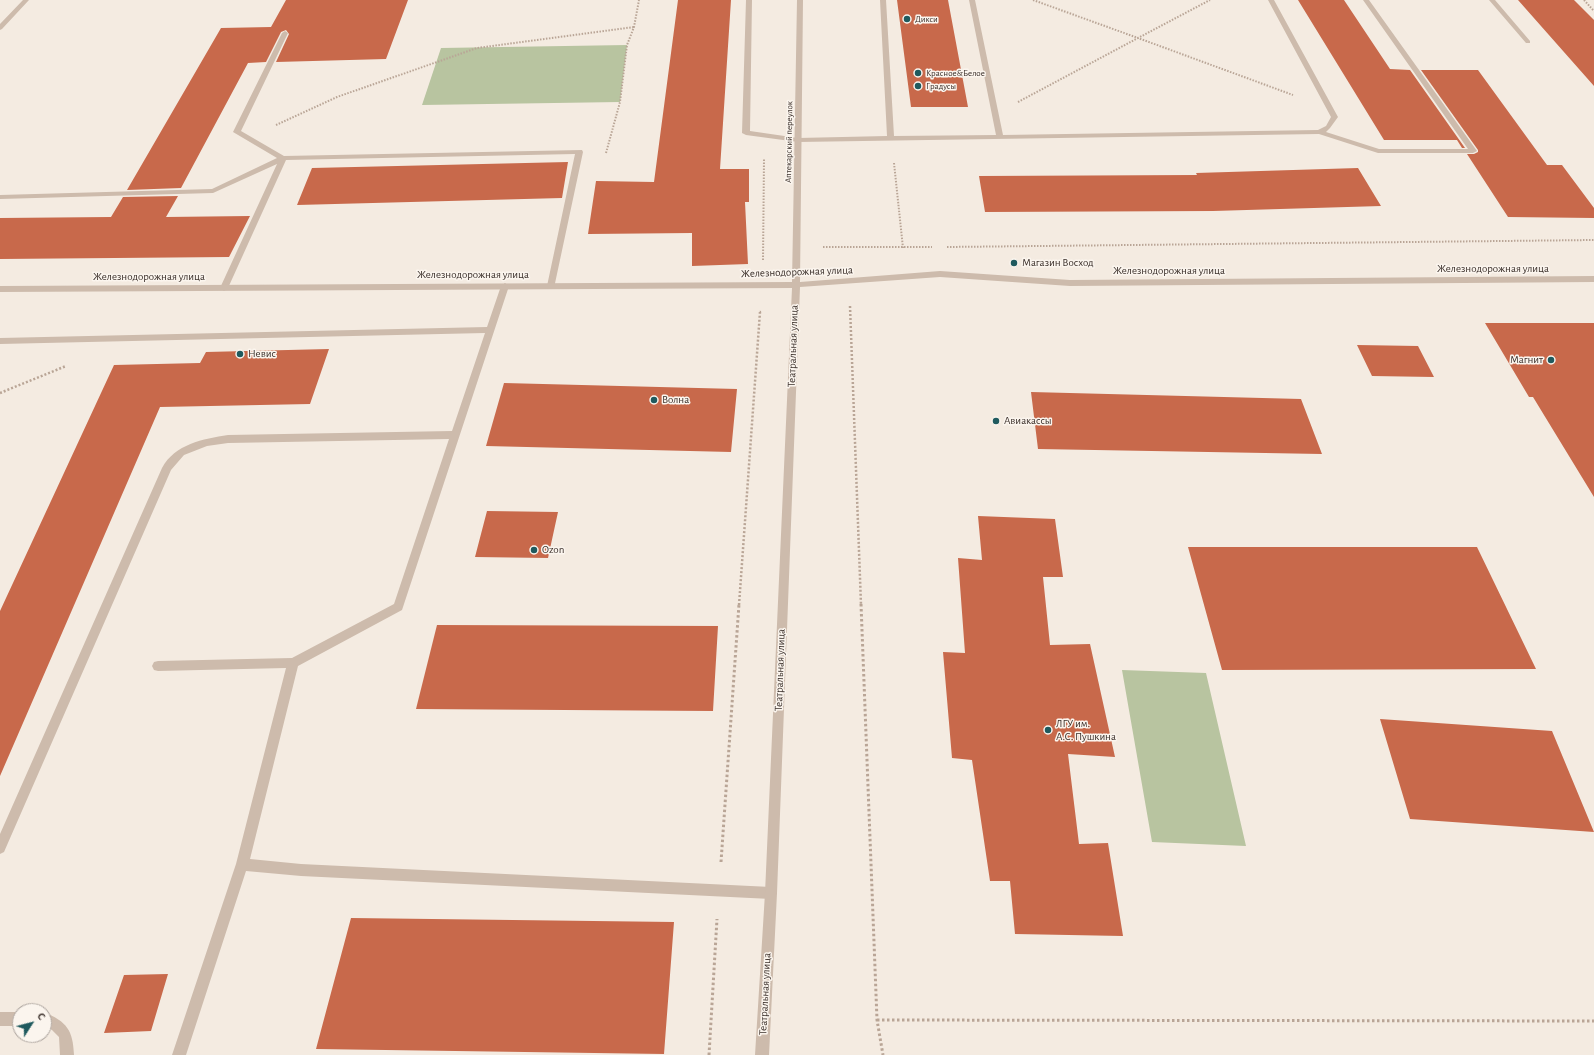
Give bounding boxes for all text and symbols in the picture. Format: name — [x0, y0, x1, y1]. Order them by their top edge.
marker: Дикси — [902, 14, 912, 24]
place label: Дикси — [915, 14, 938, 24]
marker: Красное&Белое — [913, 68, 923, 78]
place label: Красное&Белое — [926, 68, 985, 78]
marker: Градусы — [913, 81, 923, 91]
place label: Градусы — [926, 81, 956, 91]
street label: Аптекарский переулок — [783, 101, 795, 183]
place label: Магазин Восход — [1022, 256, 1094, 270]
marker: Магазин Восход — [1009, 258, 1019, 268]
street label: Железнодорожная улица — [1437, 262, 1549, 276]
street label: Железнодорожная улица — [741, 263, 853, 281]
street label: Железнодорожная улица — [1113, 264, 1225, 278]
street label: Железнодорожная улица — [417, 268, 529, 282]
street label: Железнодорожная улица — [93, 270, 205, 284]
street label: Театральная улица — [785, 305, 801, 387]
place label: Невис — [248, 347, 276, 361]
marker: Невис — [235, 349, 245, 359]
place label: Магнит — [1510, 353, 1543, 367]
marker: Магнит — [1546, 355, 1556, 365]
place label: Волна — [662, 393, 689, 407]
marker: Волна — [649, 395, 659, 405]
place label: Авиакассы — [1004, 414, 1052, 428]
marker: Авиакассы — [991, 416, 1001, 426]
place label: Ozon — [542, 543, 564, 557]
marker: Ozon — [529, 545, 539, 555]
street label: Театральная улица — [772, 629, 788, 711]
place label: ЛГУ им. А.С. Пушкина — [1056, 717, 1116, 743]
marker: ЛГУ им. А.С. Пушкина — [1043, 725, 1053, 735]
street label: Театральная улица — [756, 952, 774, 1036]
north arrow — [12, 1003, 52, 1043]
text: С — [35, 1011, 48, 1022]

